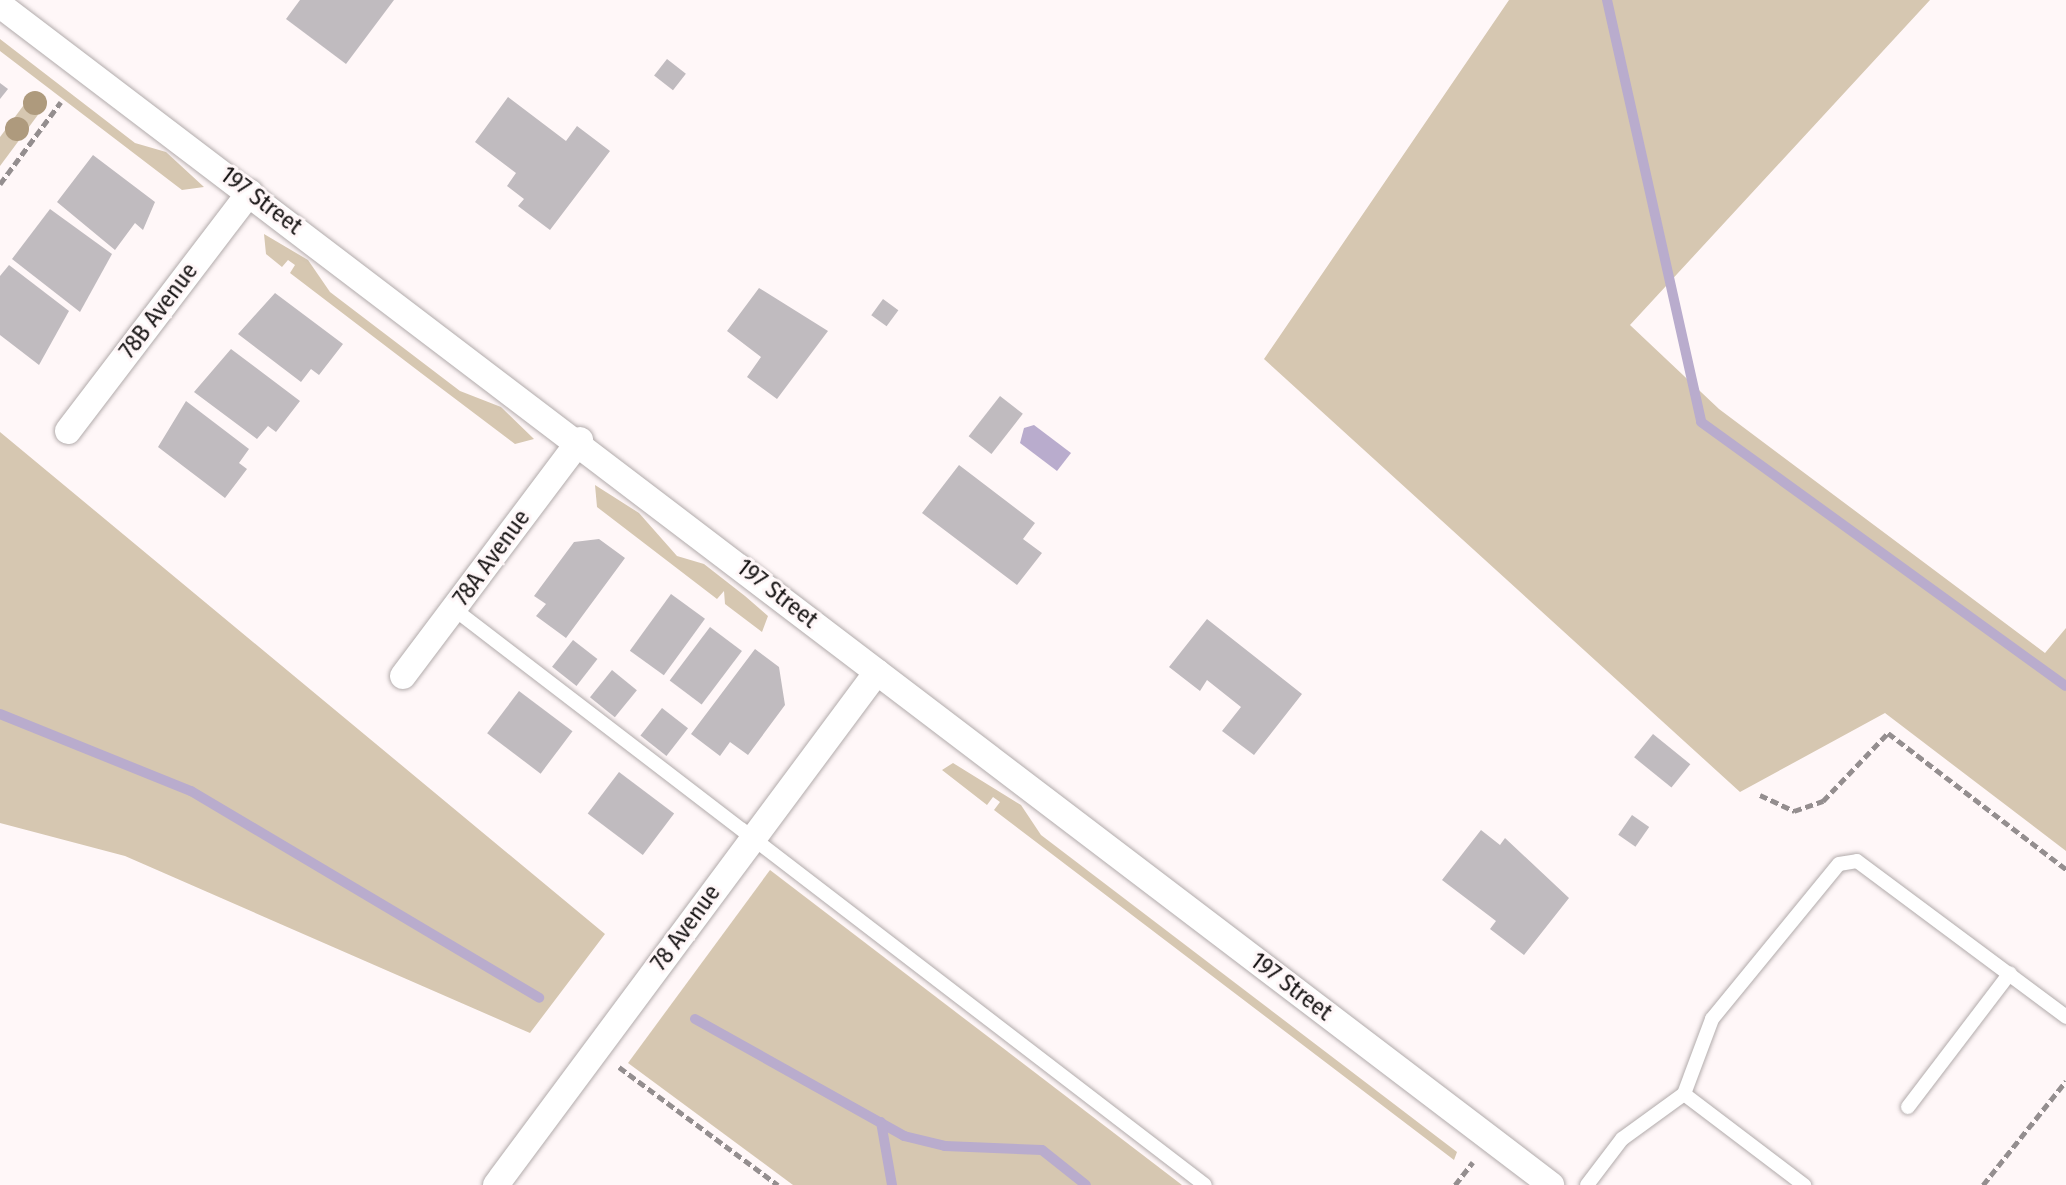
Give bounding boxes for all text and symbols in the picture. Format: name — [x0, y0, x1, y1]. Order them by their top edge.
street label: 197 Street — [214, 161, 308, 241]
street label: 78B Avenue — [114, 258, 204, 364]
street label: 78A Avenue — [448, 504, 536, 612]
street label: 197 Street — [731, 553, 823, 635]
street label: 78 Avenue — [645, 879, 727, 977]
street label: 197 Street — [1244, 947, 1338, 1027]

